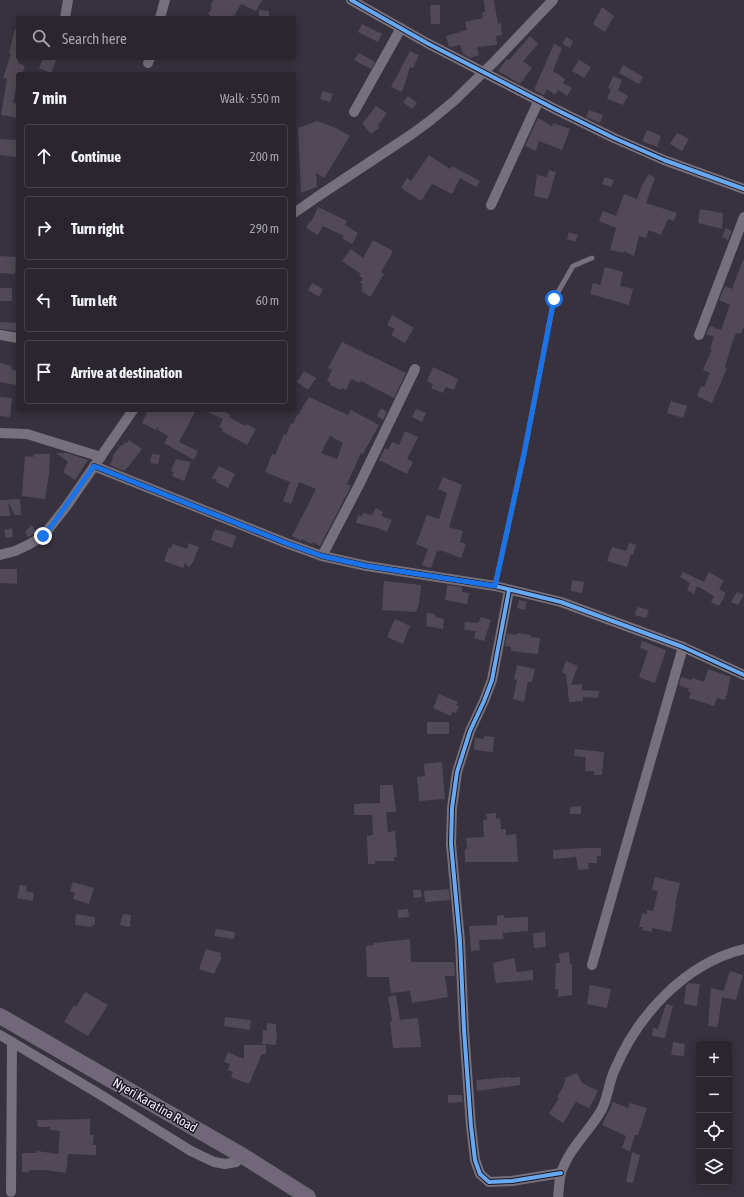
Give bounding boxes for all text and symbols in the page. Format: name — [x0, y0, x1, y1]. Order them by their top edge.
search box — [16, 16, 296, 60]
icon: search — [30, 27, 52, 49]
text: Search here — [62, 30, 127, 47]
text: 7 min — [32, 88, 67, 108]
text: Walk · 550 m — [220, 91, 280, 106]
icon: ahead — [33, 145, 55, 167]
text: Continue — [71, 148, 121, 165]
text: 200 m — [250, 149, 279, 164]
icon: right — [33, 217, 55, 239]
text: Turn right — [71, 220, 124, 237]
text: 290 m — [250, 221, 279, 236]
icon: left — [33, 289, 55, 311]
route start — [545, 290, 563, 308]
text: Turn left — [71, 292, 117, 309]
text: 60 m — [256, 293, 279, 308]
icon: arrive — [33, 361, 55, 383]
text: Arrive at destination — [71, 364, 182, 381]
route end — [34, 527, 52, 545]
map controls — [696, 1041, 732, 1185]
button: + — [696, 1041, 732, 1077]
street label: Nyeri Karatina Road — [110, 1075, 200, 1135]
button: − — [696, 1077, 732, 1113]
button: locate — [696, 1113, 732, 1149]
button: layers — [696, 1149, 732, 1185]

